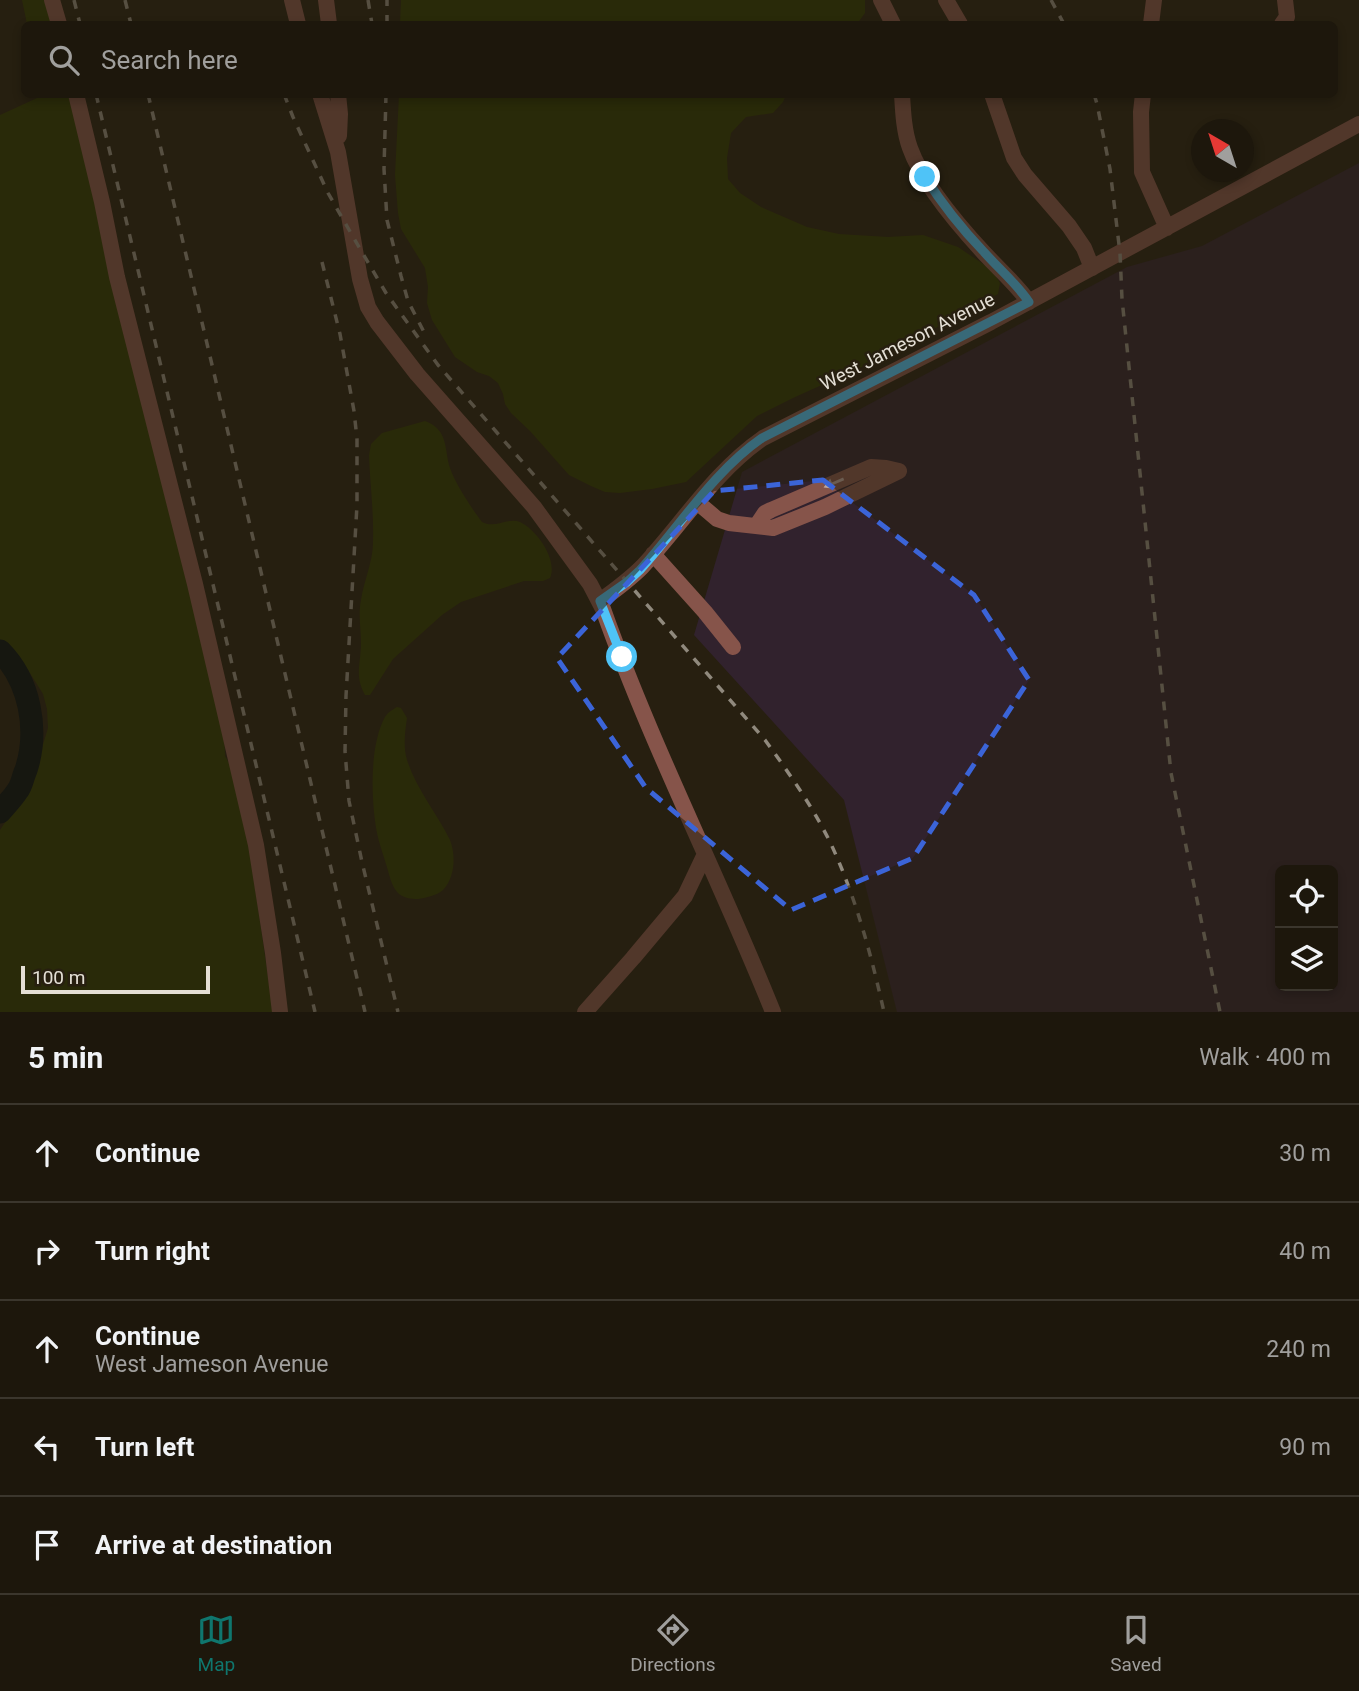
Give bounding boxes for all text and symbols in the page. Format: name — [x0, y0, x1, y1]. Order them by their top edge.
search box — [21, 21, 1338, 98]
icon: search — [45, 41, 83, 79]
text: Search here — [101, 45, 238, 75]
north arrow — [1191, 119, 1254, 182]
route end — [909, 161, 940, 192]
street label: West Jameson Avenue — [816, 287, 998, 395]
one-way arrow — [824, 478, 845, 489]
route start — [606, 641, 637, 672]
map controls — [1275, 865, 1338, 991]
button: locate — [1275, 865, 1338, 928]
button: layers — [1275, 928, 1338, 991]
scale bar — [21, 963, 210, 995]
text: 100 m — [32, 966, 85, 989]
text: 5 min — [28, 1040, 103, 1075]
text: Walk · 400 m — [1199, 1044, 1331, 1071]
icon: ahead — [28, 1134, 66, 1172]
text: Continue — [95, 1138, 200, 1168]
text: 30 m — [1279, 1140, 1331, 1167]
icon: right — [28, 1232, 66, 1270]
text: Turn right — [95, 1236, 210, 1266]
text: 40 m — [1279, 1238, 1331, 1265]
text: Continue — [95, 1321, 200, 1351]
icon: ahead — [28, 1330, 66, 1368]
text: 240 m — [1266, 1336, 1331, 1363]
text: West Jameson Avenue — [95, 1351, 329, 1378]
icon: left — [28, 1428, 66, 1466]
text: Turn left — [95, 1432, 194, 1462]
text: 90 m — [1279, 1434, 1331, 1461]
icon: arrive — [28, 1526, 66, 1564]
text: Arrive at destination — [95, 1530, 332, 1560]
tab: Map — [197, 1611, 235, 1676]
tab: Directions — [630, 1611, 715, 1676]
tab: Saved — [1110, 1611, 1162, 1676]

